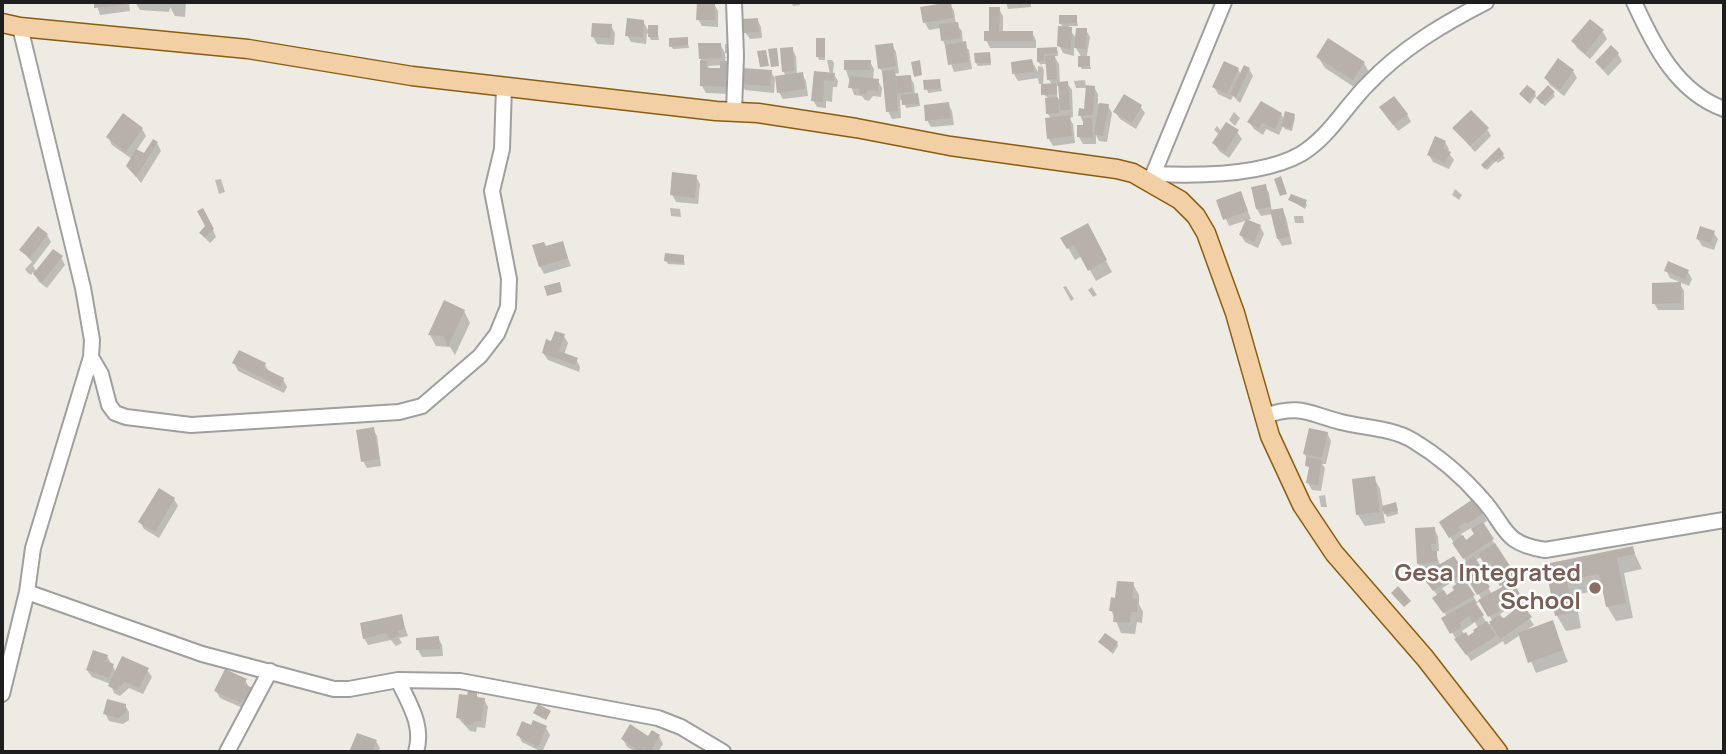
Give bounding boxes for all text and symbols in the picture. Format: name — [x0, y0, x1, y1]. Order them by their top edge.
place label: Gesa Integrated School — [1395, 560, 1581, 616]
marker: Gesa Integrated School — [1587, 580, 1603, 596]

